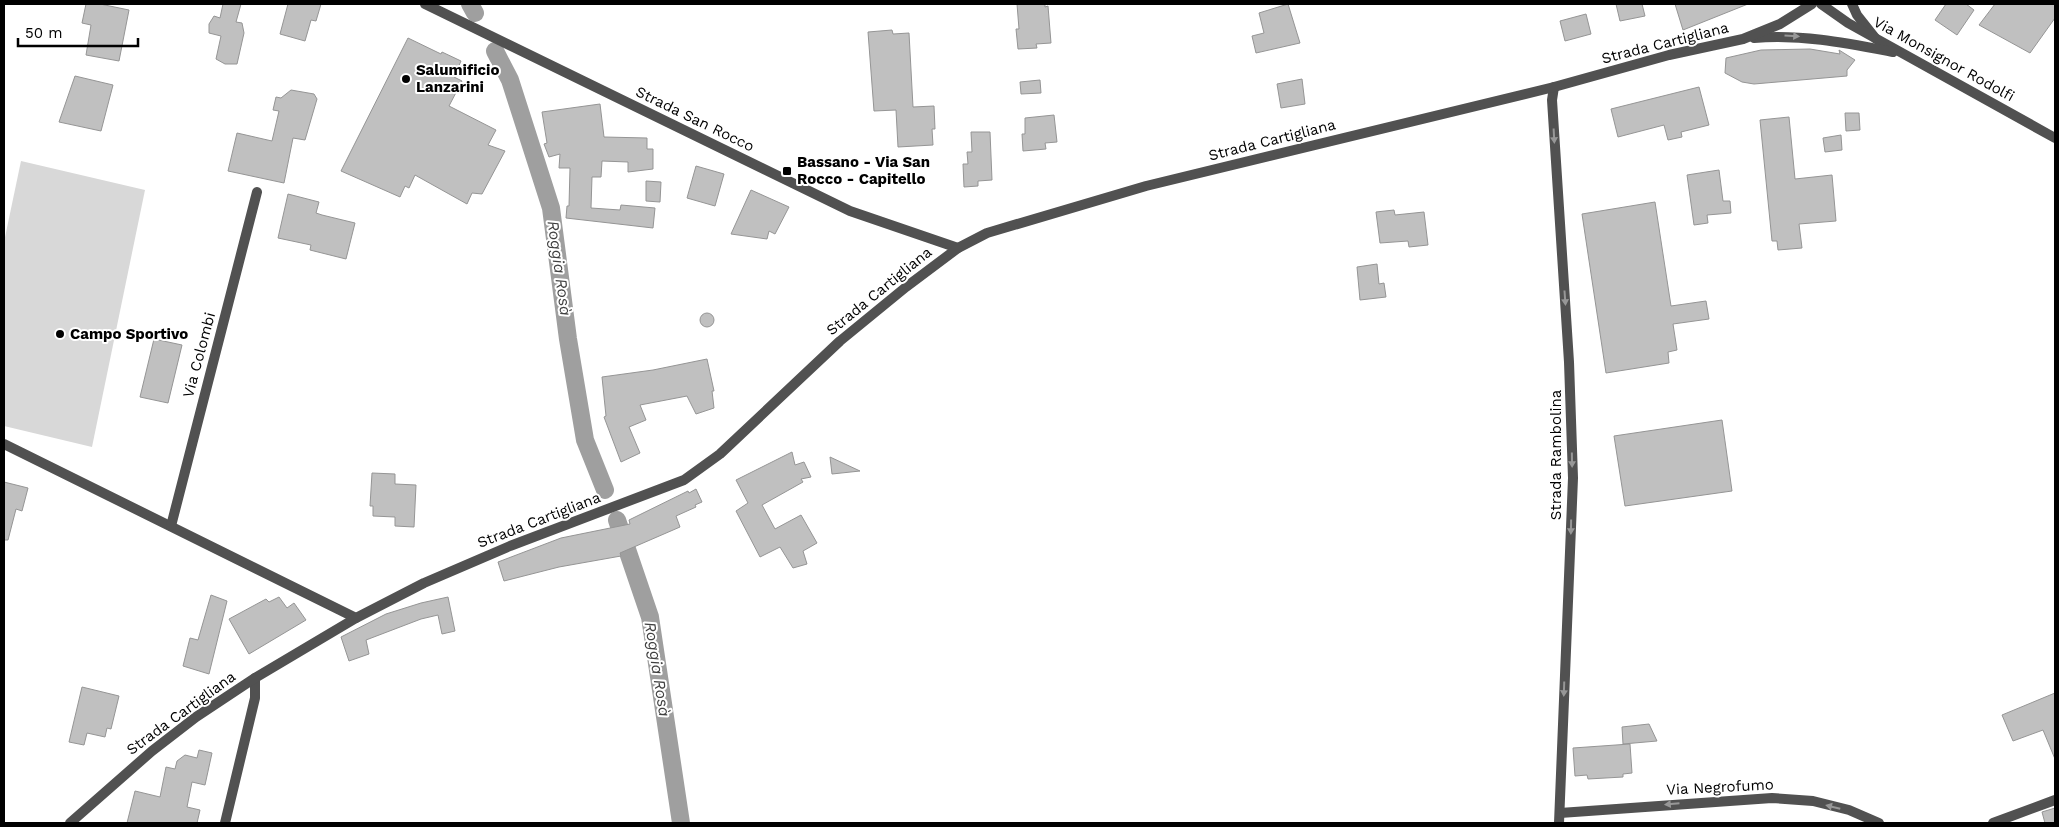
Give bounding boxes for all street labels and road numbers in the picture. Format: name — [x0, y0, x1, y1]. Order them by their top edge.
street label: Via Monsignor Rodolfi — [1870, 13, 2018, 105]
street label: Strada Cartigliana — [1599, 18, 1731, 68]
street label: Strada San Rocco — [633, 82, 757, 156]
street label: Strada Cartigliana — [1206, 115, 1338, 165]
street label: Strada Cartigliana — [823, 243, 936, 339]
street label: Via Colombi — [179, 310, 219, 400]
street label: Strada Rambolina — [1547, 389, 1565, 520]
street label: Strada Cartigliana — [475, 488, 604, 552]
street label: Strada Cartigliana — [123, 667, 239, 759]
street label: Via Negrofumo — [1666, 775, 1774, 799]

